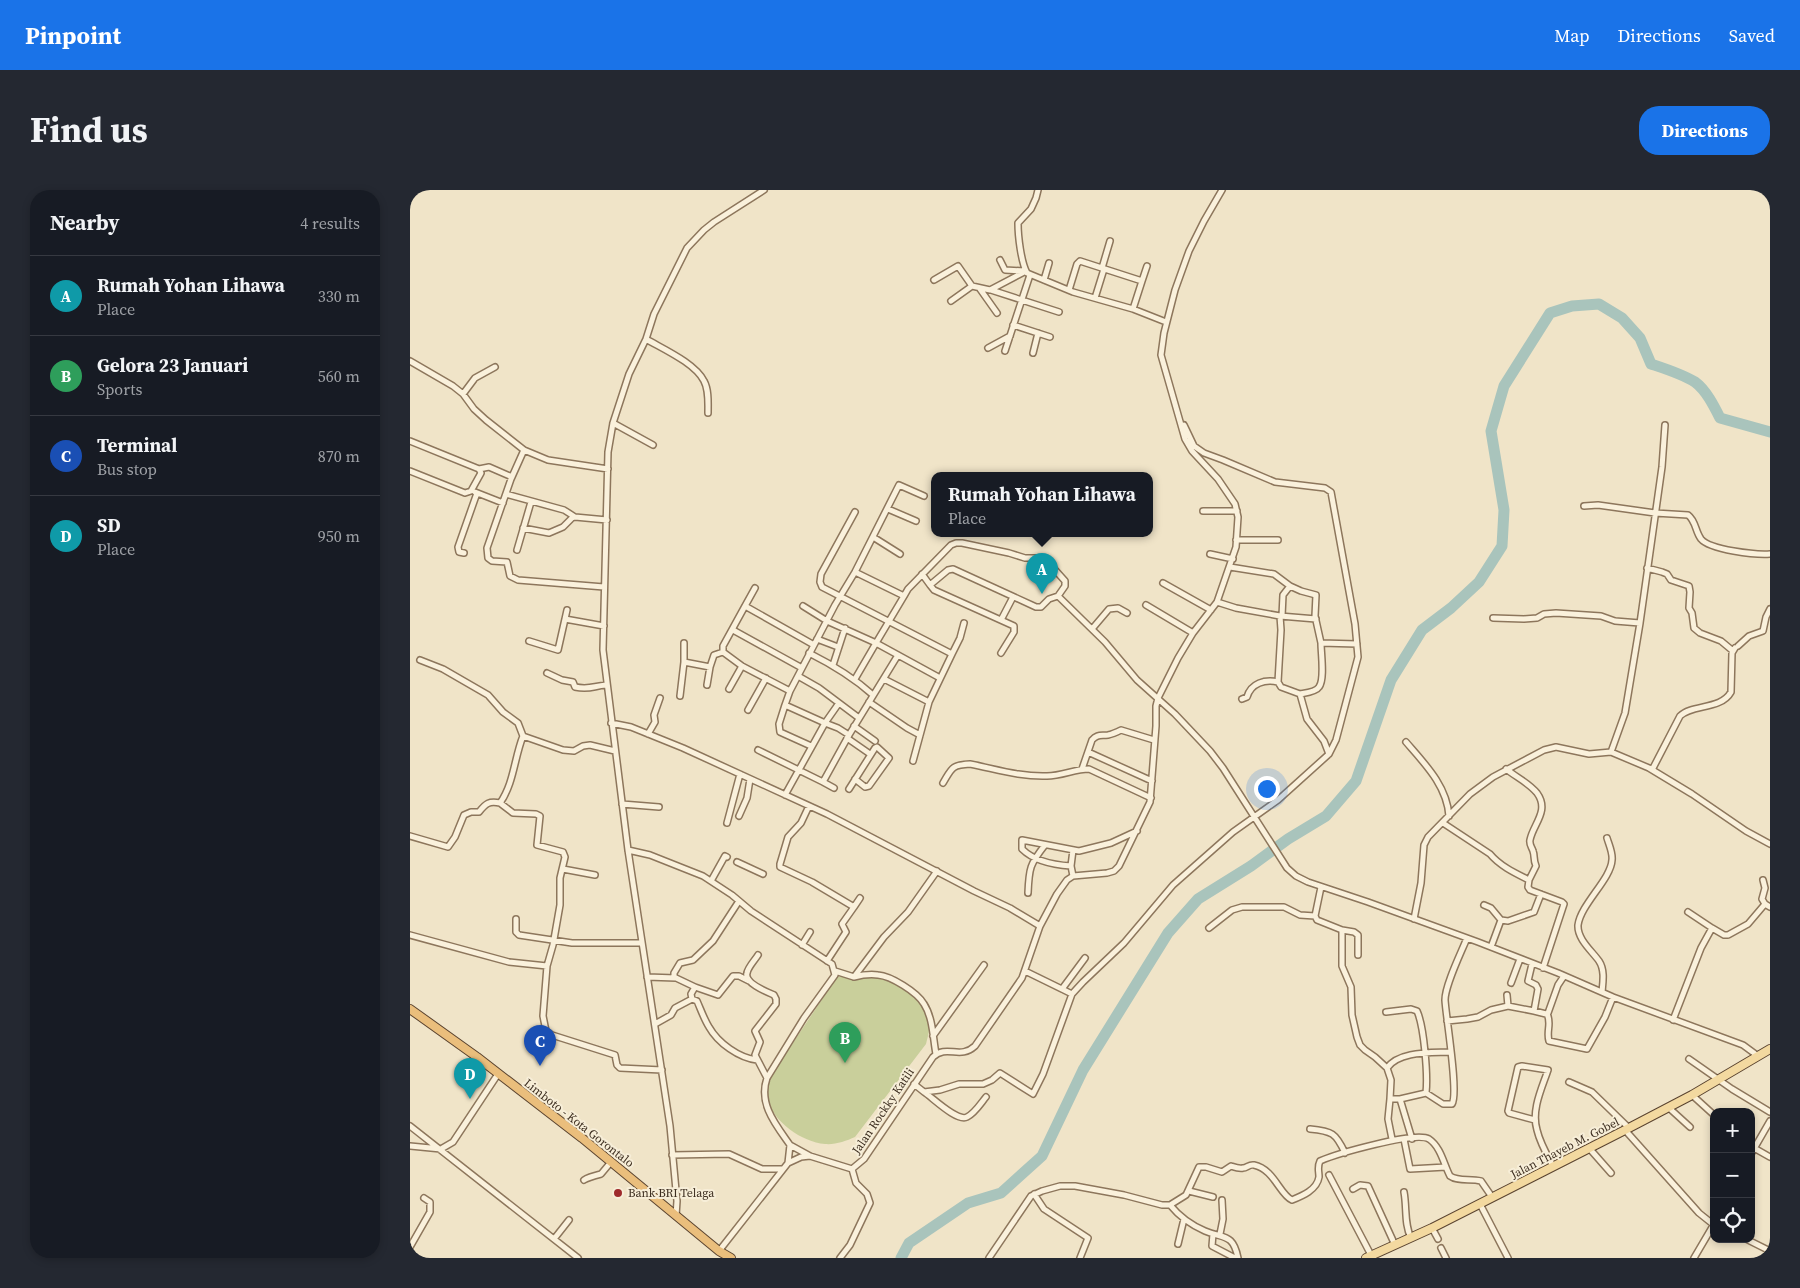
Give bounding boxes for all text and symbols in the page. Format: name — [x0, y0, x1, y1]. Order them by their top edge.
text: Pinpoint — [25, 19, 121, 52]
text: Map — [1554, 23, 1590, 48]
text: Directions — [1618, 23, 1701, 48]
text: Saved — [1729, 23, 1775, 48]
text: Find us — [30, 106, 148, 154]
button: Directions — [1639, 106, 1770, 155]
text: Nearby — [50, 208, 120, 237]
text: 4 results — [300, 212, 360, 234]
text: Rumah Yohan Lihawa — [97, 272, 285, 298]
text: A — [61, 285, 71, 307]
text: 330 m — [318, 285, 360, 307]
text: Place — [97, 298, 135, 320]
text: Gelora 23 Januari — [97, 352, 248, 378]
text: B — [61, 365, 71, 387]
text: 560 m — [318, 365, 360, 387]
text: Sports — [97, 378, 142, 400]
text: Terminal — [97, 432, 177, 458]
text: C — [61, 445, 71, 467]
text: 870 m — [318, 445, 360, 467]
text: Bus stop — [97, 458, 157, 480]
popup — [931, 472, 1153, 537]
text: Rumah Yohan Lihawa — [948, 481, 1136, 507]
text: Place — [948, 507, 986, 529]
text: SD — [97, 512, 121, 538]
text: D — [60, 525, 72, 547]
text: 950 m — [318, 525, 360, 547]
text: Place — [97, 538, 135, 560]
pin: A — [1026, 553, 1058, 594]
your location — [1254, 776, 1280, 802]
pin: B — [829, 1022, 861, 1063]
pin: C — [524, 1025, 556, 1066]
pin: D — [454, 1058, 486, 1099]
street label: Jalan Rockky Katili — [848, 1065, 918, 1158]
street label: Limboto - Kota Gorontalo — [521, 1075, 638, 1171]
map controls — [1710, 1108, 1755, 1243]
button: + — [1710, 1108, 1755, 1153]
street label: Jalan Thayeb M. Gobel — [1507, 1113, 1622, 1183]
button: − — [1710, 1153, 1755, 1198]
place label: Bank BRI Telaga — [628, 1185, 715, 1201]
marker: Bank BRI Telaga — [612, 1187, 624, 1199]
button: locate — [1710, 1198, 1755, 1243]

